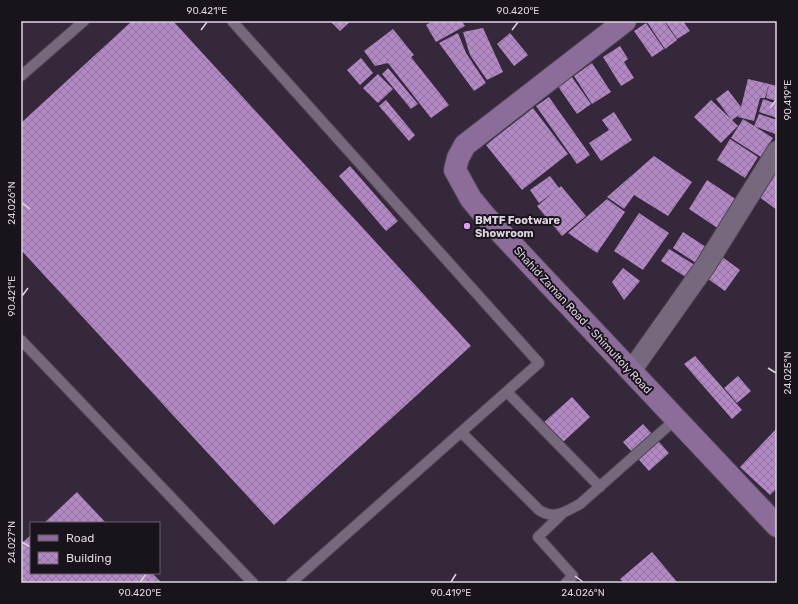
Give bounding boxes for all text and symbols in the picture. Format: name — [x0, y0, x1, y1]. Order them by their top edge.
text: 90.421°E — [187, 5, 227, 17]
text: 90.420°E — [497, 5, 539, 17]
text: 90.419°E — [782, 80, 794, 120]
text: 24.026°N — [6, 181, 18, 225]
place label: BMTF Footware Showroom — [475, 214, 560, 240]
marker: BMTF Footware Showroom — [462, 221, 472, 231]
street label: Shahid Zaman Road - Shimultoly Road — [511, 244, 654, 396]
text: 90.421°E — [6, 276, 18, 316]
text: 24.025°N — [782, 351, 794, 395]
text: 24.027°N — [6, 521, 18, 563]
legend — [30, 522, 160, 574]
text: Road — [66, 531, 94, 545]
text: Building — [66, 551, 112, 565]
text: 90.420°E — [119, 587, 161, 599]
text: 90.419°E — [431, 587, 471, 599]
text: 24.026°N — [561, 587, 605, 599]

